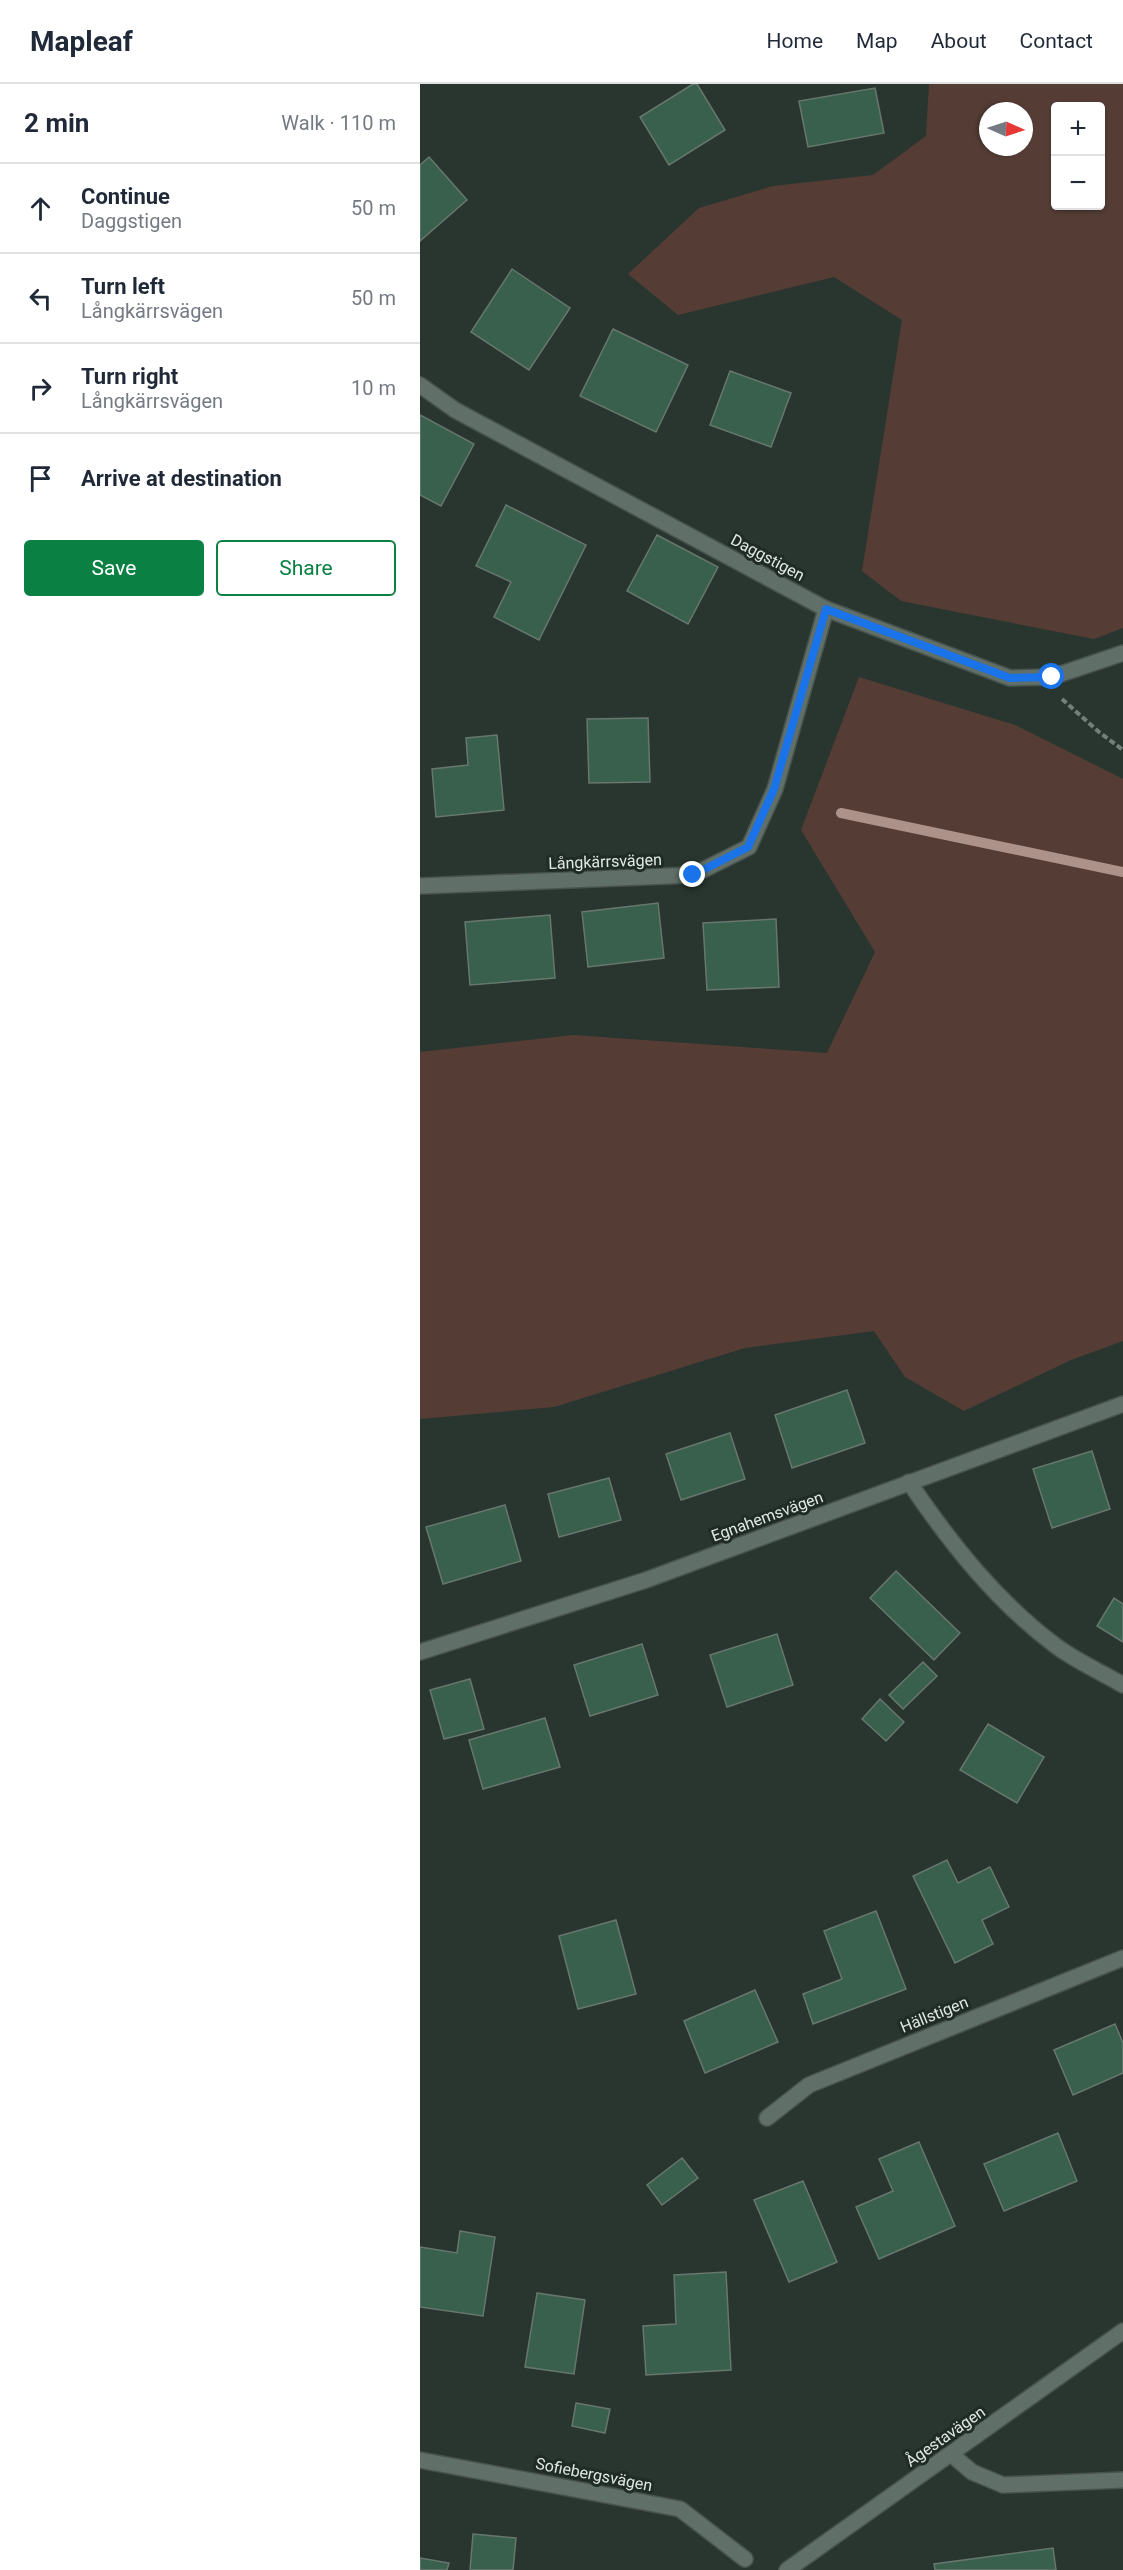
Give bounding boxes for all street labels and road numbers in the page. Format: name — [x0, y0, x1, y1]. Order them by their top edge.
street label: Daggstigen — [728, 530, 808, 585]
street label: Långkärrsvägen — [548, 850, 662, 873]
street label: Egnahemsvägen — [709, 1487, 826, 1546]
street label: Hällstigen — [897, 1992, 971, 2037]
street label: Ågestavägen — [901, 2401, 989, 2471]
street label: Sofiebergsvägen — [534, 2454, 654, 2495]

